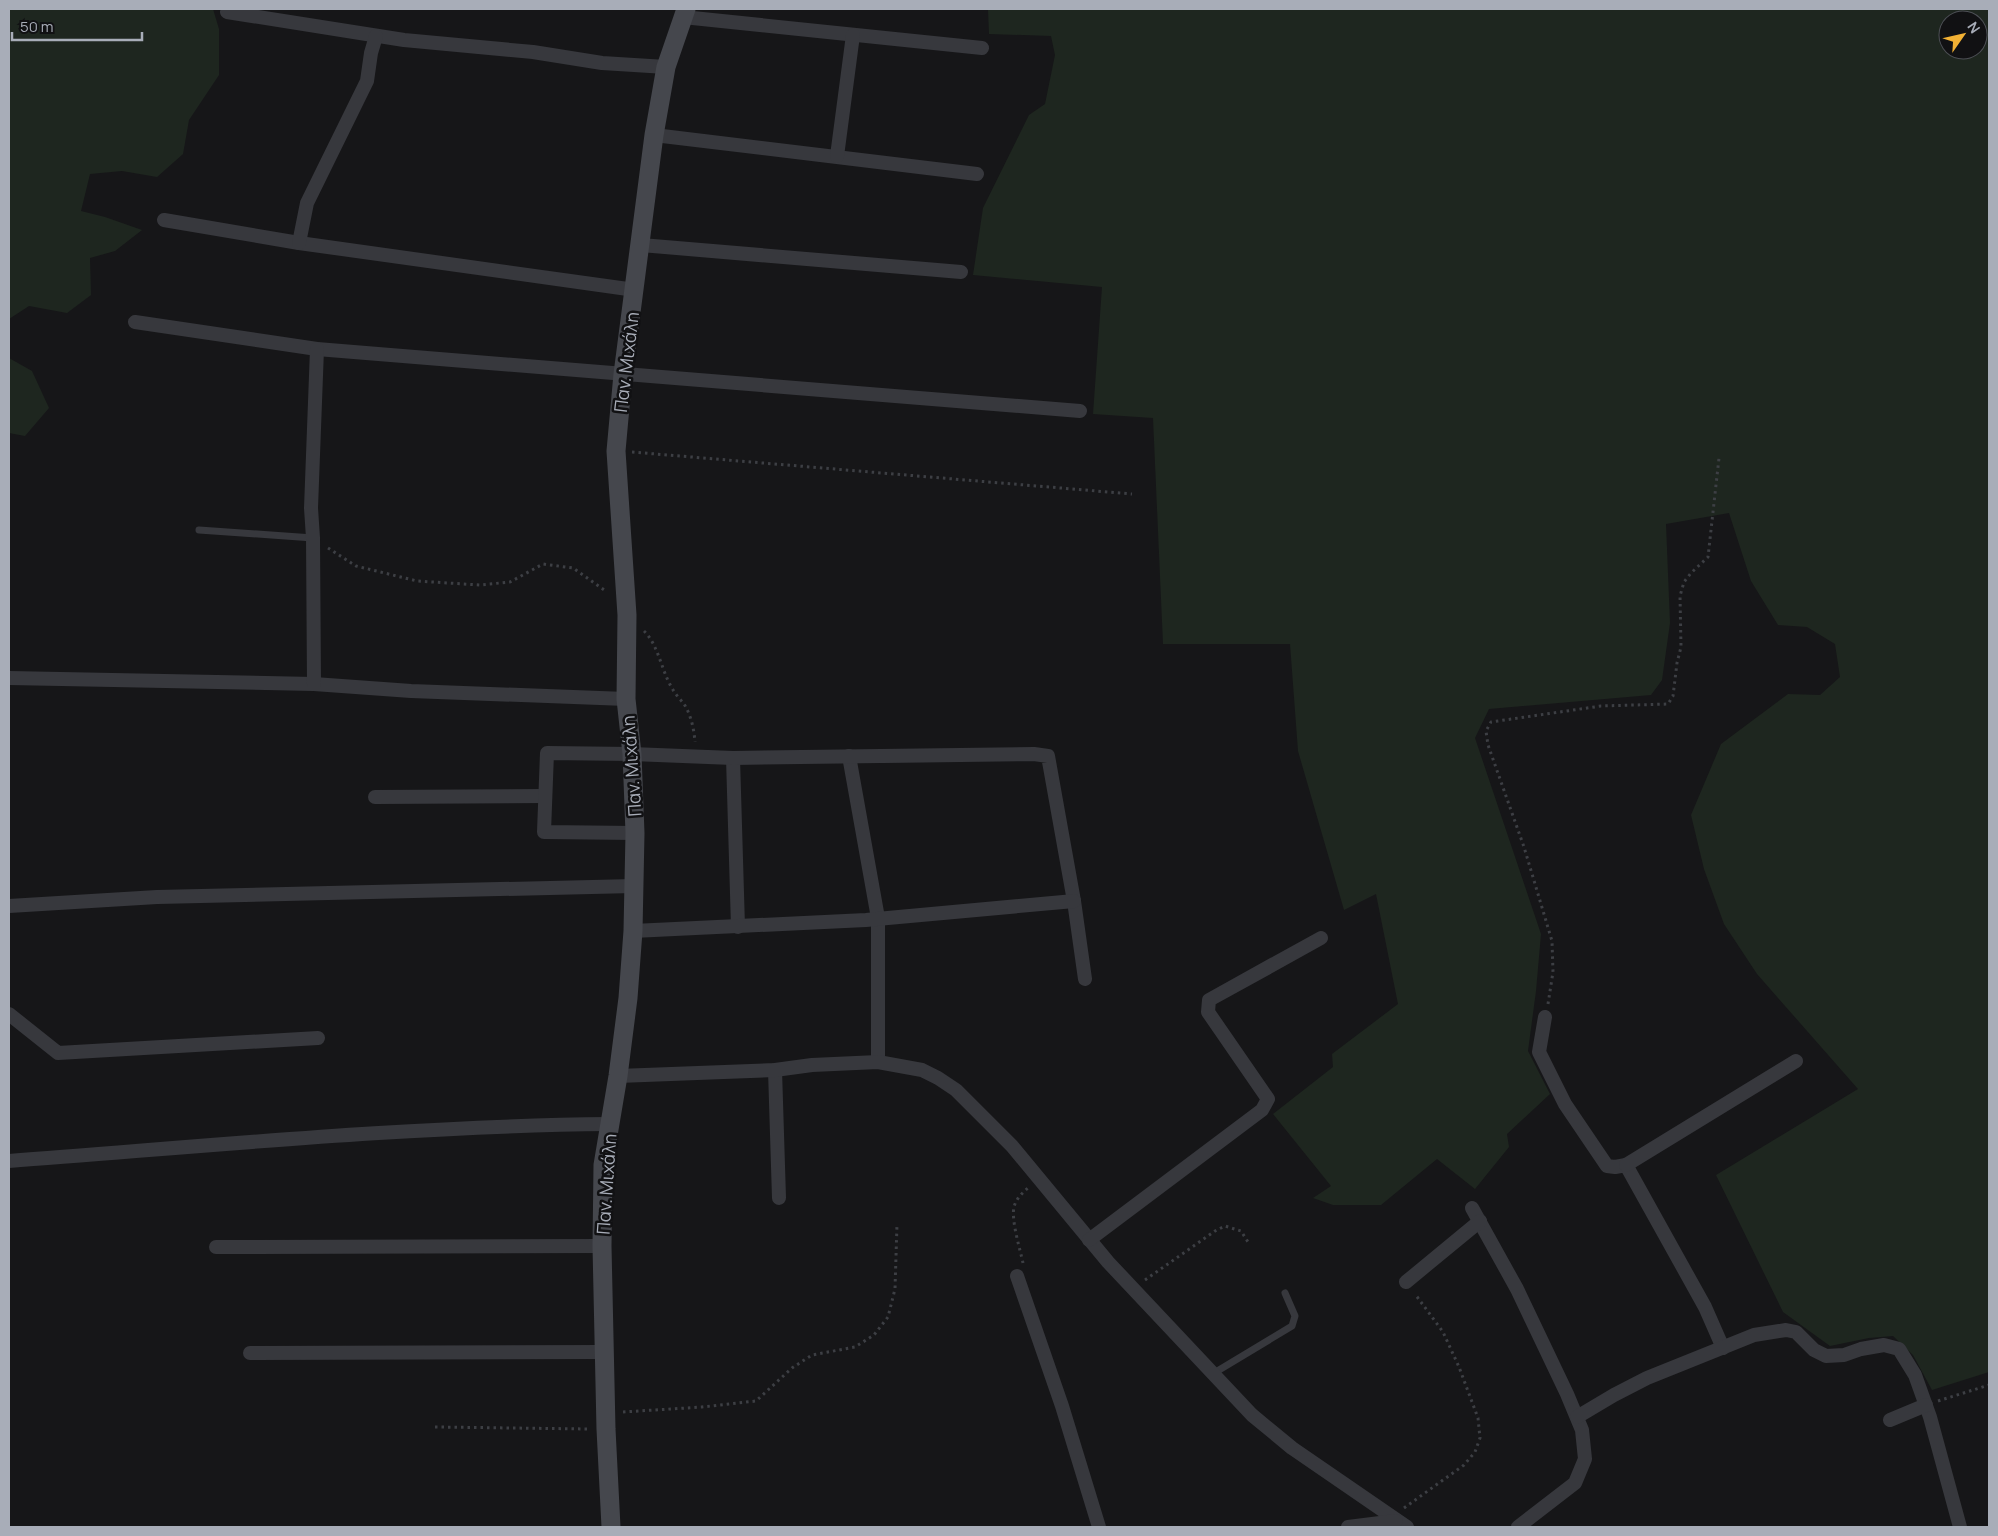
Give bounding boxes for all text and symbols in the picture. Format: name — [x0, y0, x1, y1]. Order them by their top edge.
scale bar — [12, 10, 142, 42]
north arrow — [1938, 10, 1988, 60]
text: 50 m — [20, 16, 54, 37]
text: N — [1964, 18, 1985, 37]
street label: Παν. Μιχάλη — [608, 310, 644, 414]
street label: Παν. Μιχάλη — [616, 715, 646, 817]
street label: Παν. Μιχάλη — [591, 1133, 621, 1235]

